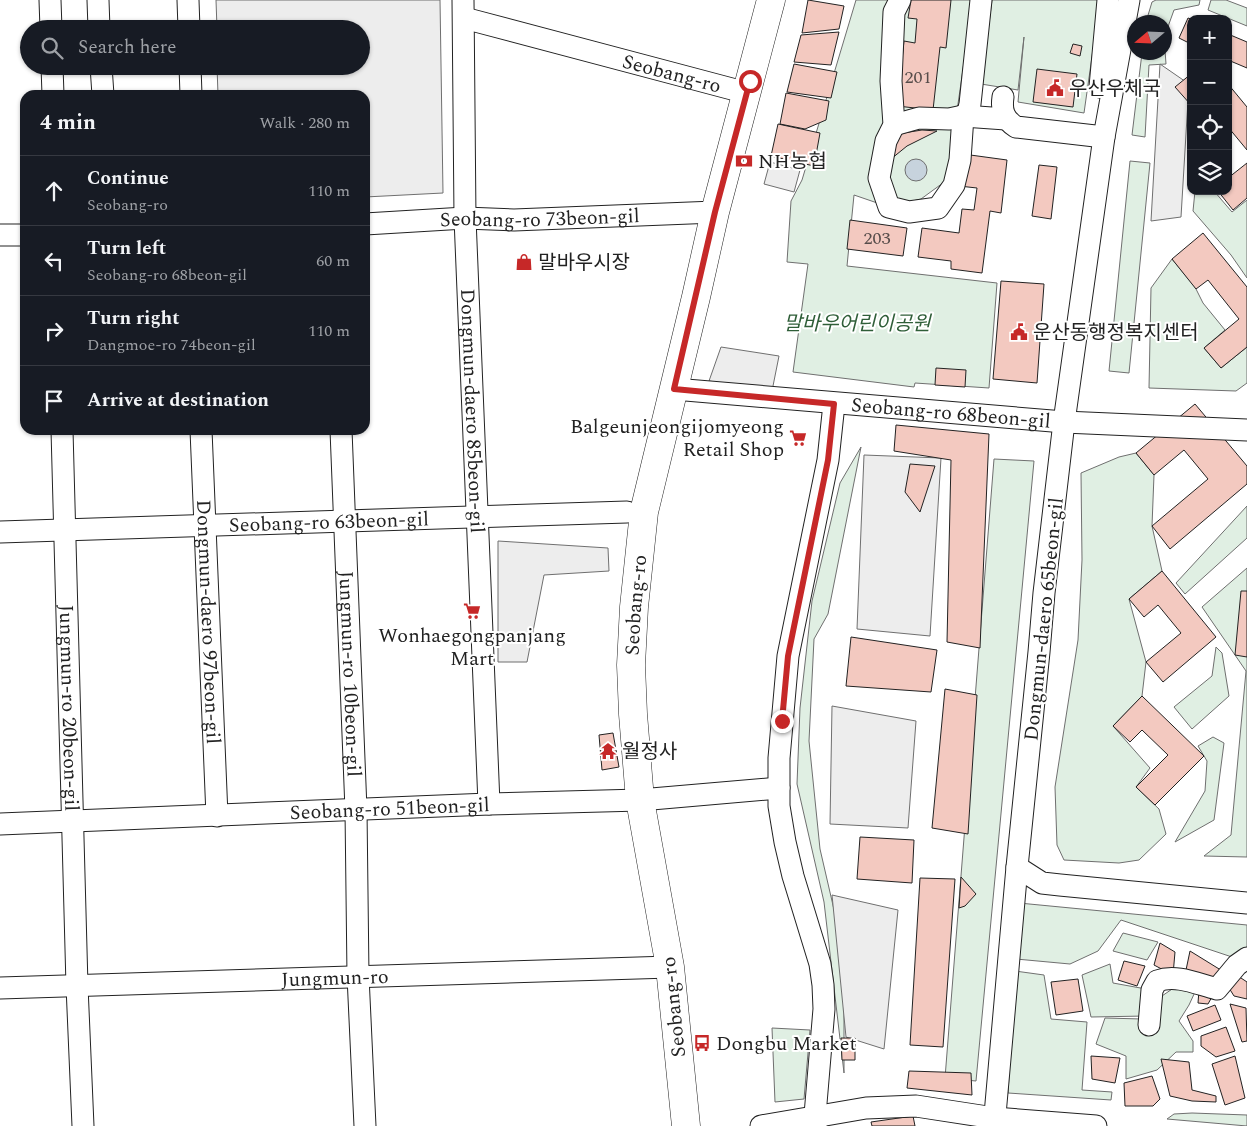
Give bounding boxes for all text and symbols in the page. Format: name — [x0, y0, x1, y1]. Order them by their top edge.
north arrow — [1127, 15, 1172, 60]
map controls — [1187, 15, 1232, 195]
button: + — [1187, 15, 1232, 60]
search box — [20, 20, 370, 75]
text: Search here — [78, 33, 177, 62]
icon: search — [38, 34, 66, 62]
street label: Seobang-ro — [619, 47, 724, 101]
button: − — [1187, 60, 1232, 105]
house number: 201 — [905, 64, 932, 91]
route start — [739, 70, 762, 93]
place label: 우산우체국 — [1069, 74, 1161, 104]
public building icon: 우산우체국 — [1045, 78, 1065, 98]
button: locate — [1187, 105, 1232, 150]
text: 4 min — [40, 107, 96, 139]
text: Walk · 280 m — [259, 111, 350, 135]
place label: NH농협 — [758, 147, 827, 177]
button: layers — [1187, 150, 1232, 195]
bank icon: NH농협 — [734, 151, 754, 171]
text: Continue — [87, 164, 169, 193]
icon: ahead — [40, 177, 68, 205]
text: 110 m — [308, 179, 350, 203]
text: Seobang-ro — [87, 193, 168, 217]
street label: Seobang-ro 73beon-gil — [439, 201, 640, 236]
house number: 203 — [864, 225, 891, 252]
text: Turn left — [87, 234, 166, 263]
icon: left — [40, 247, 68, 275]
place label: 말바우시장 — [538, 248, 630, 278]
text: 60 m — [316, 249, 350, 273]
shop icon: 말바우시장 — [514, 252, 534, 272]
text: Seobang-ro 68beon-gil — [87, 263, 247, 287]
street label: Dongmun-daero 85beon-gil — [452, 288, 492, 534]
text: Turn right — [87, 304, 180, 333]
park label: 말바우어린이공원 — [783, 309, 932, 339]
icon: right — [40, 317, 68, 345]
place label: 운산동행정복지센터 — [1033, 318, 1199, 348]
text: 110 m — [308, 319, 350, 343]
public building icon: 운산동행정복지센터 — [1009, 322, 1029, 342]
text: Dangmoe-ro 74beon-gil — [87, 333, 256, 357]
text: Arrive at destination — [87, 386, 269, 415]
icon: arrive — [40, 387, 68, 415]
street label: Seobang-ro 68beon-gil — [850, 390, 1052, 437]
place label: Balgeunjeongijomyeong Retail Shop — [570, 412, 784, 465]
supermarket icon: Balgeunjeongijomyeong Retail Shop — [788, 428, 808, 448]
street label: Dongmun-daero 65beon-gil — [1016, 496, 1072, 742]
street label: Dongmun-daero 97beon-gil — [188, 499, 228, 745]
street label: Seobang-ro 63beon-gil — [228, 504, 429, 541]
street label: Seobang-ro — [618, 553, 655, 656]
street label: Jungmun-ro 10beon-gil — [331, 570, 369, 778]
supermarket icon: Wonhaegongpanjang Mart — [462, 601, 482, 621]
street label: Jungmun-ro 20beon-gil — [51, 604, 86, 812]
place label: Wonhaegongpanjang Mart — [378, 621, 566, 674]
route end — [771, 710, 794, 733]
place label: 월정사 — [622, 737, 677, 767]
temple icon: 월정사 — [598, 741, 618, 761]
street label: Seobang-ro 51beon-gil — [289, 790, 490, 828]
street label: Seobang-ro — [654, 955, 694, 1059]
street label: Jungmun-ro — [281, 962, 389, 995]
place label: Dongbu Market — [716, 1029, 857, 1059]
bus stop icon: Dongbu Market — [692, 1033, 712, 1053]

